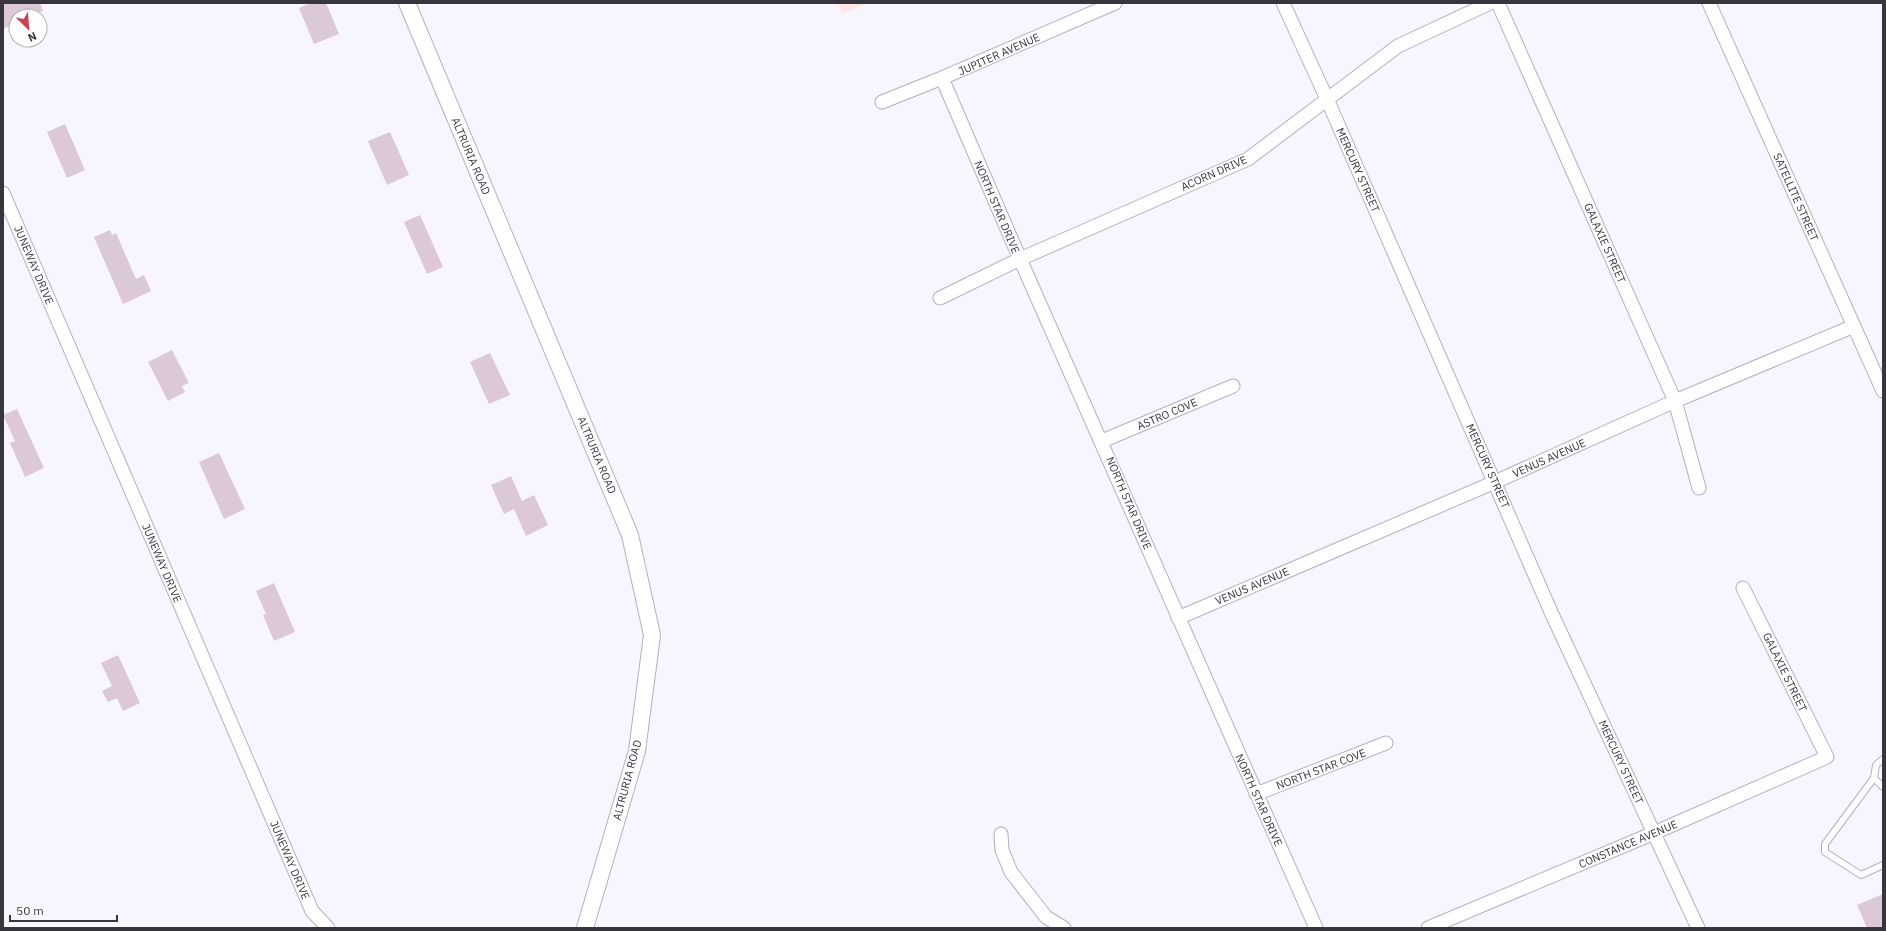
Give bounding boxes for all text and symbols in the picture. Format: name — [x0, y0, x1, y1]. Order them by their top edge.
north arrow — [8, 8, 48, 48]
text: N — [26, 29, 39, 45]
street label: JUPITER AVENUE — [956, 30, 1042, 78]
street label: ALTRURIA ROAD — [448, 115, 494, 197]
street label: MERCURY STREET — [1333, 126, 1383, 215]
street label: SATELLITE STREET — [1770, 151, 1822, 244]
street label: ACORN DRIVE — [1179, 152, 1249, 194]
street label: NORTH STAR DRIVE — [971, 158, 1023, 256]
street label: GALAXIE STREET — [1581, 201, 1629, 286]
street label: JUNEWAY DRIVE — [11, 223, 57, 307]
street label: ASTRO COVE — [1135, 395, 1199, 433]
street label: ALTRURIA ROAD — [574, 414, 620, 496]
street label: MERCURY STREET — [1463, 422, 1513, 511]
street label: VENUS AVENUE — [1510, 436, 1588, 480]
street label: NORTH STAR DRIVE — [1103, 454, 1155, 552]
street label: JUNEWAY DRIVE — [139, 521, 185, 605]
street label: VENUS AVENUE — [1213, 564, 1291, 608]
street label: GALAXIE STREET — [1760, 630, 1811, 715]
street label: MERCURY STREET — [1595, 718, 1647, 807]
street label: ALTRURIA ROAD — [610, 738, 644, 822]
street label: NORTH STAR COVE — [1274, 745, 1368, 793]
street label: NORTH STAR DRIVE — [1232, 752, 1286, 848]
street label: CONSTANCE AVENUE — [1576, 817, 1680, 871]
street label: JUNEWAY DRIVE — [267, 818, 313, 902]
scale bar — [10, 897, 117, 923]
text: 50 m — [16, 903, 44, 918]

